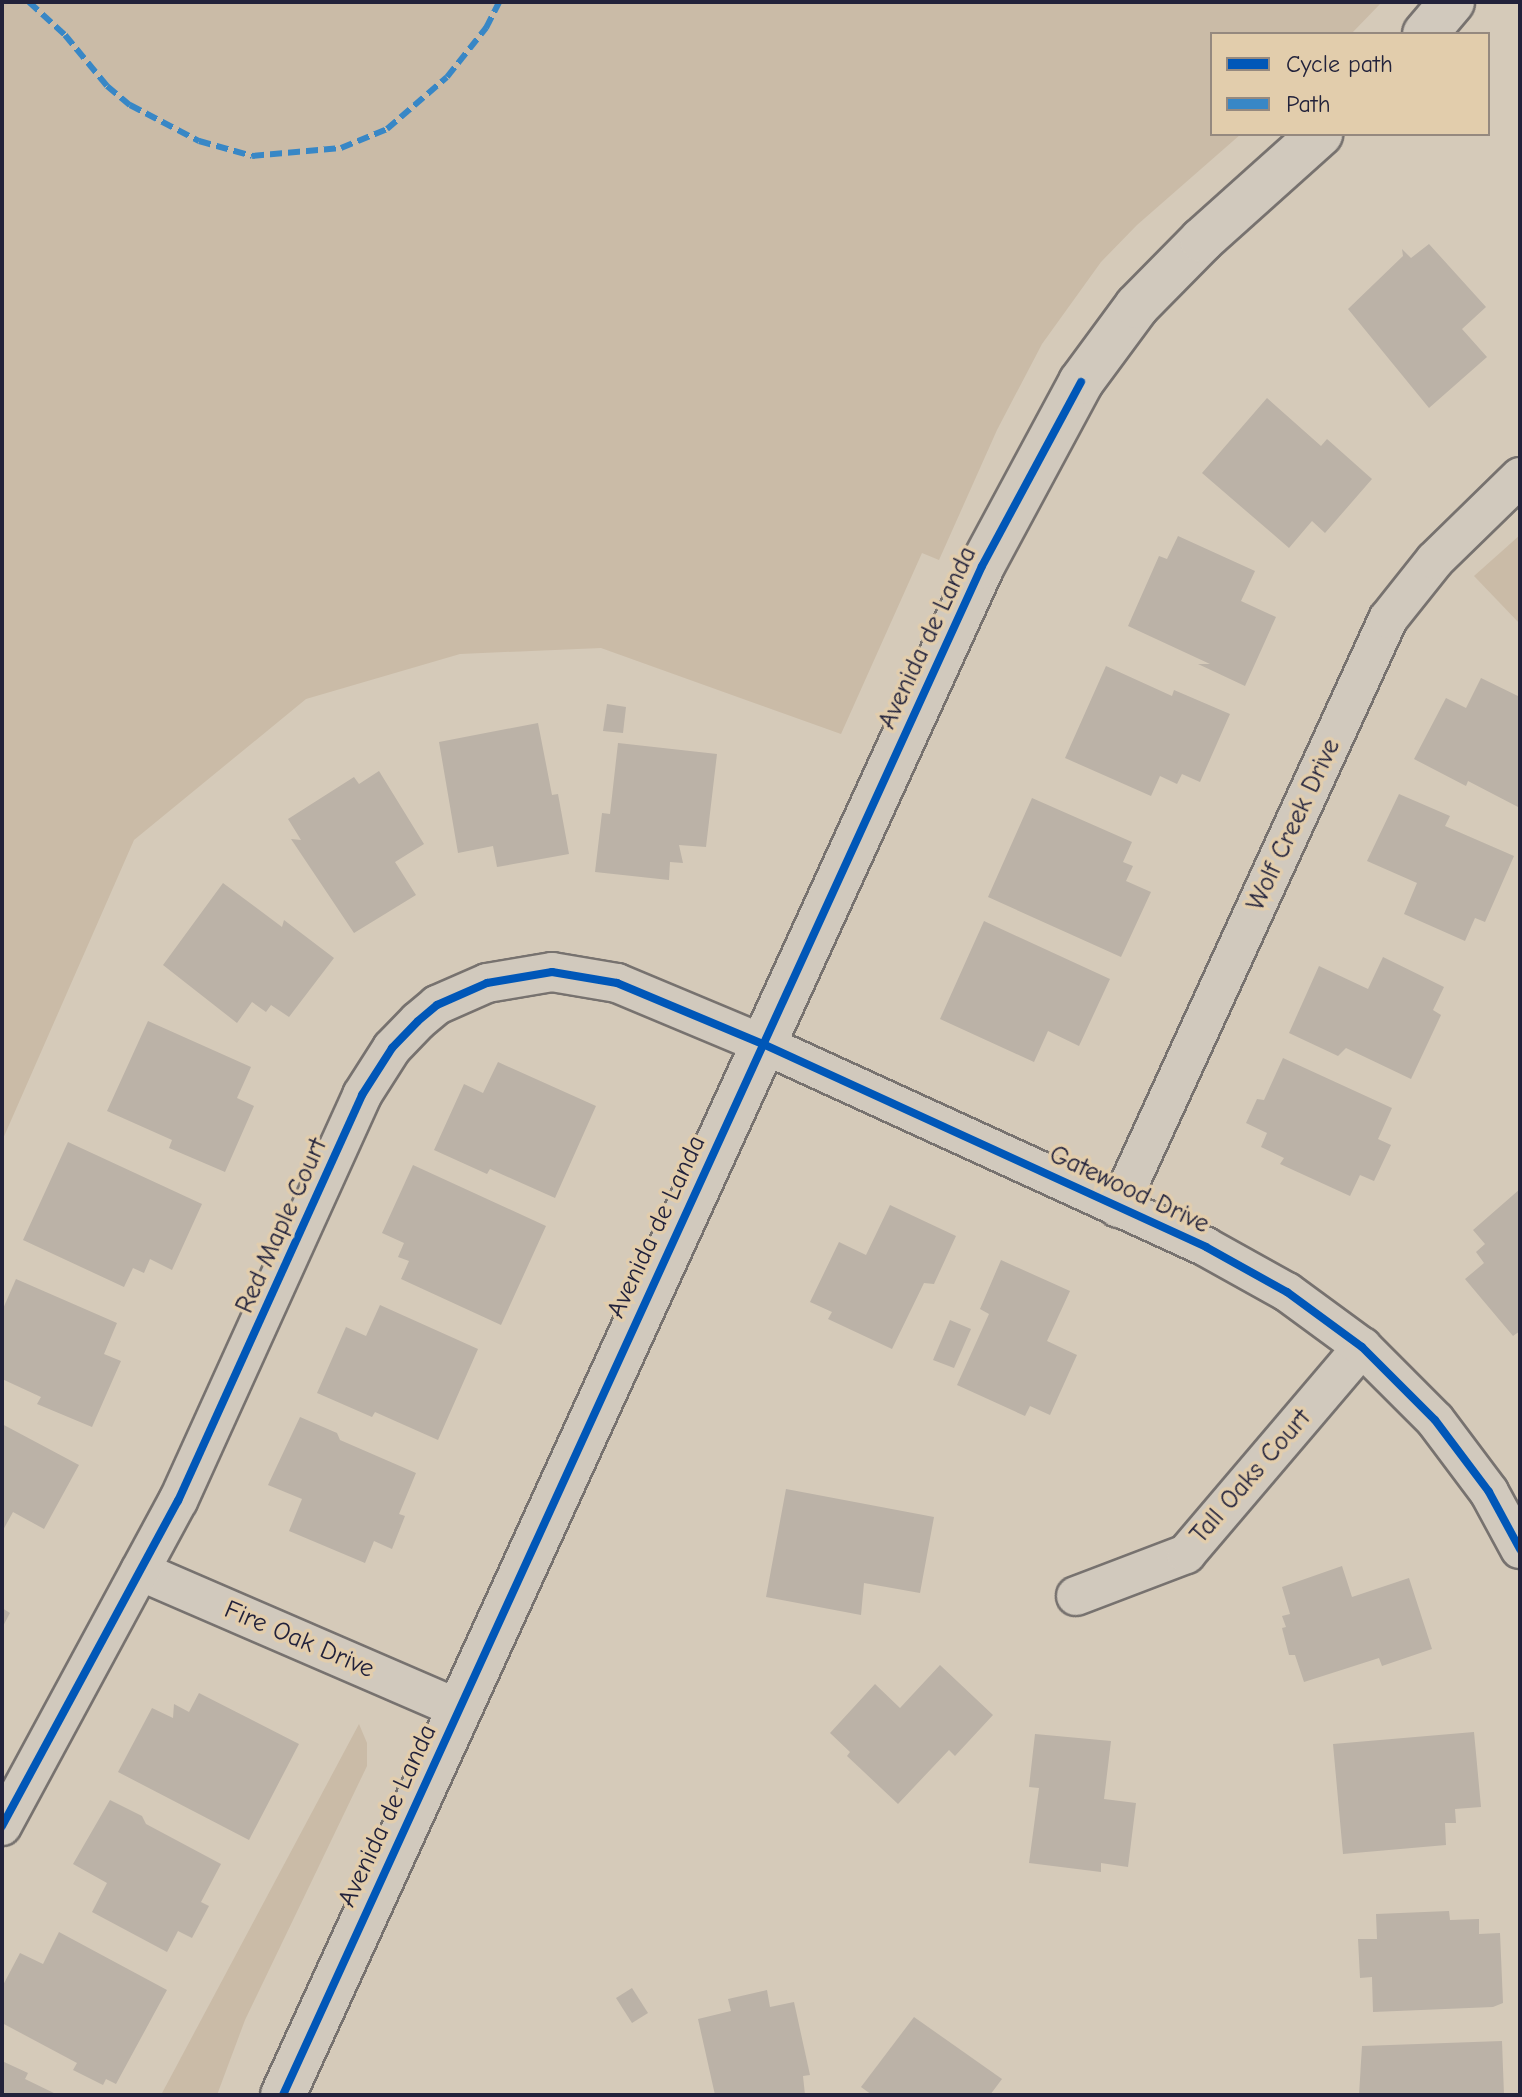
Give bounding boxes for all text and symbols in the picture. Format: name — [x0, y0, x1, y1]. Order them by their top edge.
legend — [1210, 32, 1490, 136]
text: Cycle path — [1286, 50, 1393, 78]
text: Path — [1286, 90, 1331, 118]
street label: Avenida de Landa — [872, 542, 984, 734]
street label: Wolf Creek Drive — [1241, 734, 1347, 916]
street label: Avenida de Landa — [601, 1131, 713, 1323]
street label: Red Maple Court — [230, 1134, 334, 1318]
street label: Gatewood Drive — [1044, 1139, 1214, 1241]
street label: Tall Oaks Court — [1184, 1404, 1318, 1550]
street label: Fire Oak Drive — [219, 1594, 379, 1686]
street label: Avenida de Landa — [332, 1720, 444, 1912]

